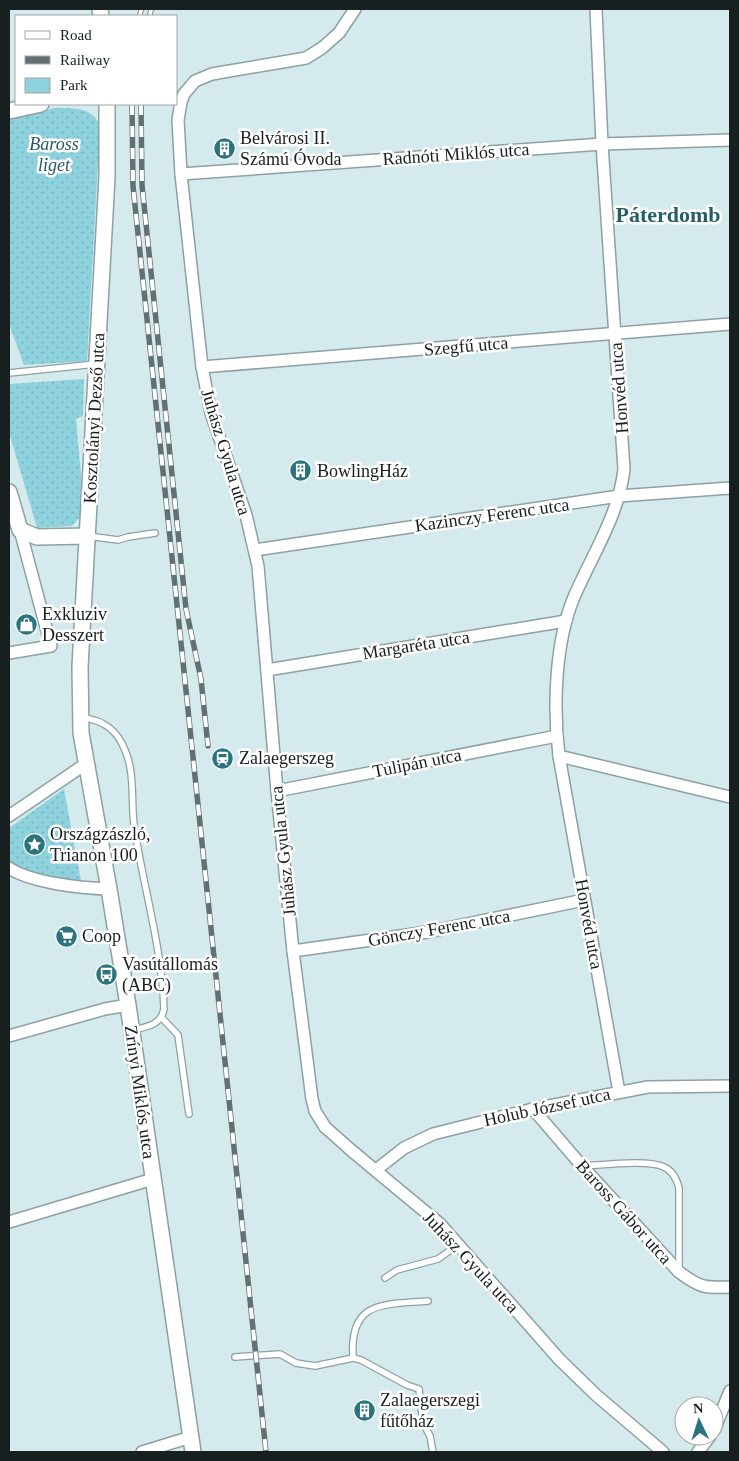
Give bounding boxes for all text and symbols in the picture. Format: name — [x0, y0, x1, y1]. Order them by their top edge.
legend — [15, 15, 178, 105]
text: Road — [60, 27, 92, 43]
text: Railway — [60, 52, 110, 68]
text: Park — [60, 77, 88, 93]
place label: Belvárosi II. Számú Óvoda — [240, 128, 341, 169]
park label: Baross liget — [29, 134, 79, 175]
building icon: Belvárosi II. Számú Óvoda — [212, 136, 236, 160]
street label: Radnóti Miklós utca — [382, 139, 530, 169]
district label: Páterdomb — [615, 202, 721, 227]
street label: Kosztolányi Dezső utca — [80, 332, 108, 504]
street label: Szegfű utca — [423, 332, 509, 360]
street label: Honvéd utca — [606, 342, 632, 434]
street label: Juhász Gyula utca — [197, 386, 255, 518]
building icon: BowlingHáz — [289, 459, 313, 483]
place label: BowlingHáz — [317, 461, 408, 481]
street label: Kazinczy Ferenc utca — [413, 494, 571, 536]
place label: Exkluziv Desszert — [42, 604, 107, 645]
shop icon: Exkluziv Desszert — [14, 612, 38, 636]
street label: Margaréta utca — [361, 627, 471, 663]
street label: Tulipán utca — [371, 745, 463, 781]
station icon: Zalaegerszeg — [211, 746, 235, 770]
place label: Zalaegerszeg — [239, 748, 334, 768]
street label: Juhász Gyula utca — [266, 785, 300, 917]
place label: Országzászló, Trianon 100 — [50, 824, 150, 865]
place icon: Országzászló, Trianon 100 — [22, 832, 46, 856]
street label: Honvéd utca — [571, 877, 607, 971]
street label: Gönczy Ferenc utca — [366, 906, 512, 950]
supermarket icon: Coop — [54, 924, 78, 948]
place label: Coop — [82, 926, 121, 946]
place label: Vasútállomás (ABC) — [122, 954, 218, 996]
bus stop icon: Vasútállomás (ABC) — [94, 962, 118, 986]
street label: Zrínyi Miklós utca — [121, 1024, 159, 1160]
street label: Holub József utca — [482, 1084, 612, 1130]
street label: Baross Gábor utca — [572, 1156, 676, 1268]
street label: Juhász Gyula utca — [419, 1207, 523, 1317]
place label: Zalaegerszegi fűtőház — [380, 1390, 480, 1431]
north arrow — [674, 1396, 724, 1446]
building icon: Zalaegerszegi fűtőház — [352, 1398, 376, 1422]
text: N — [693, 1401, 704, 1416]

